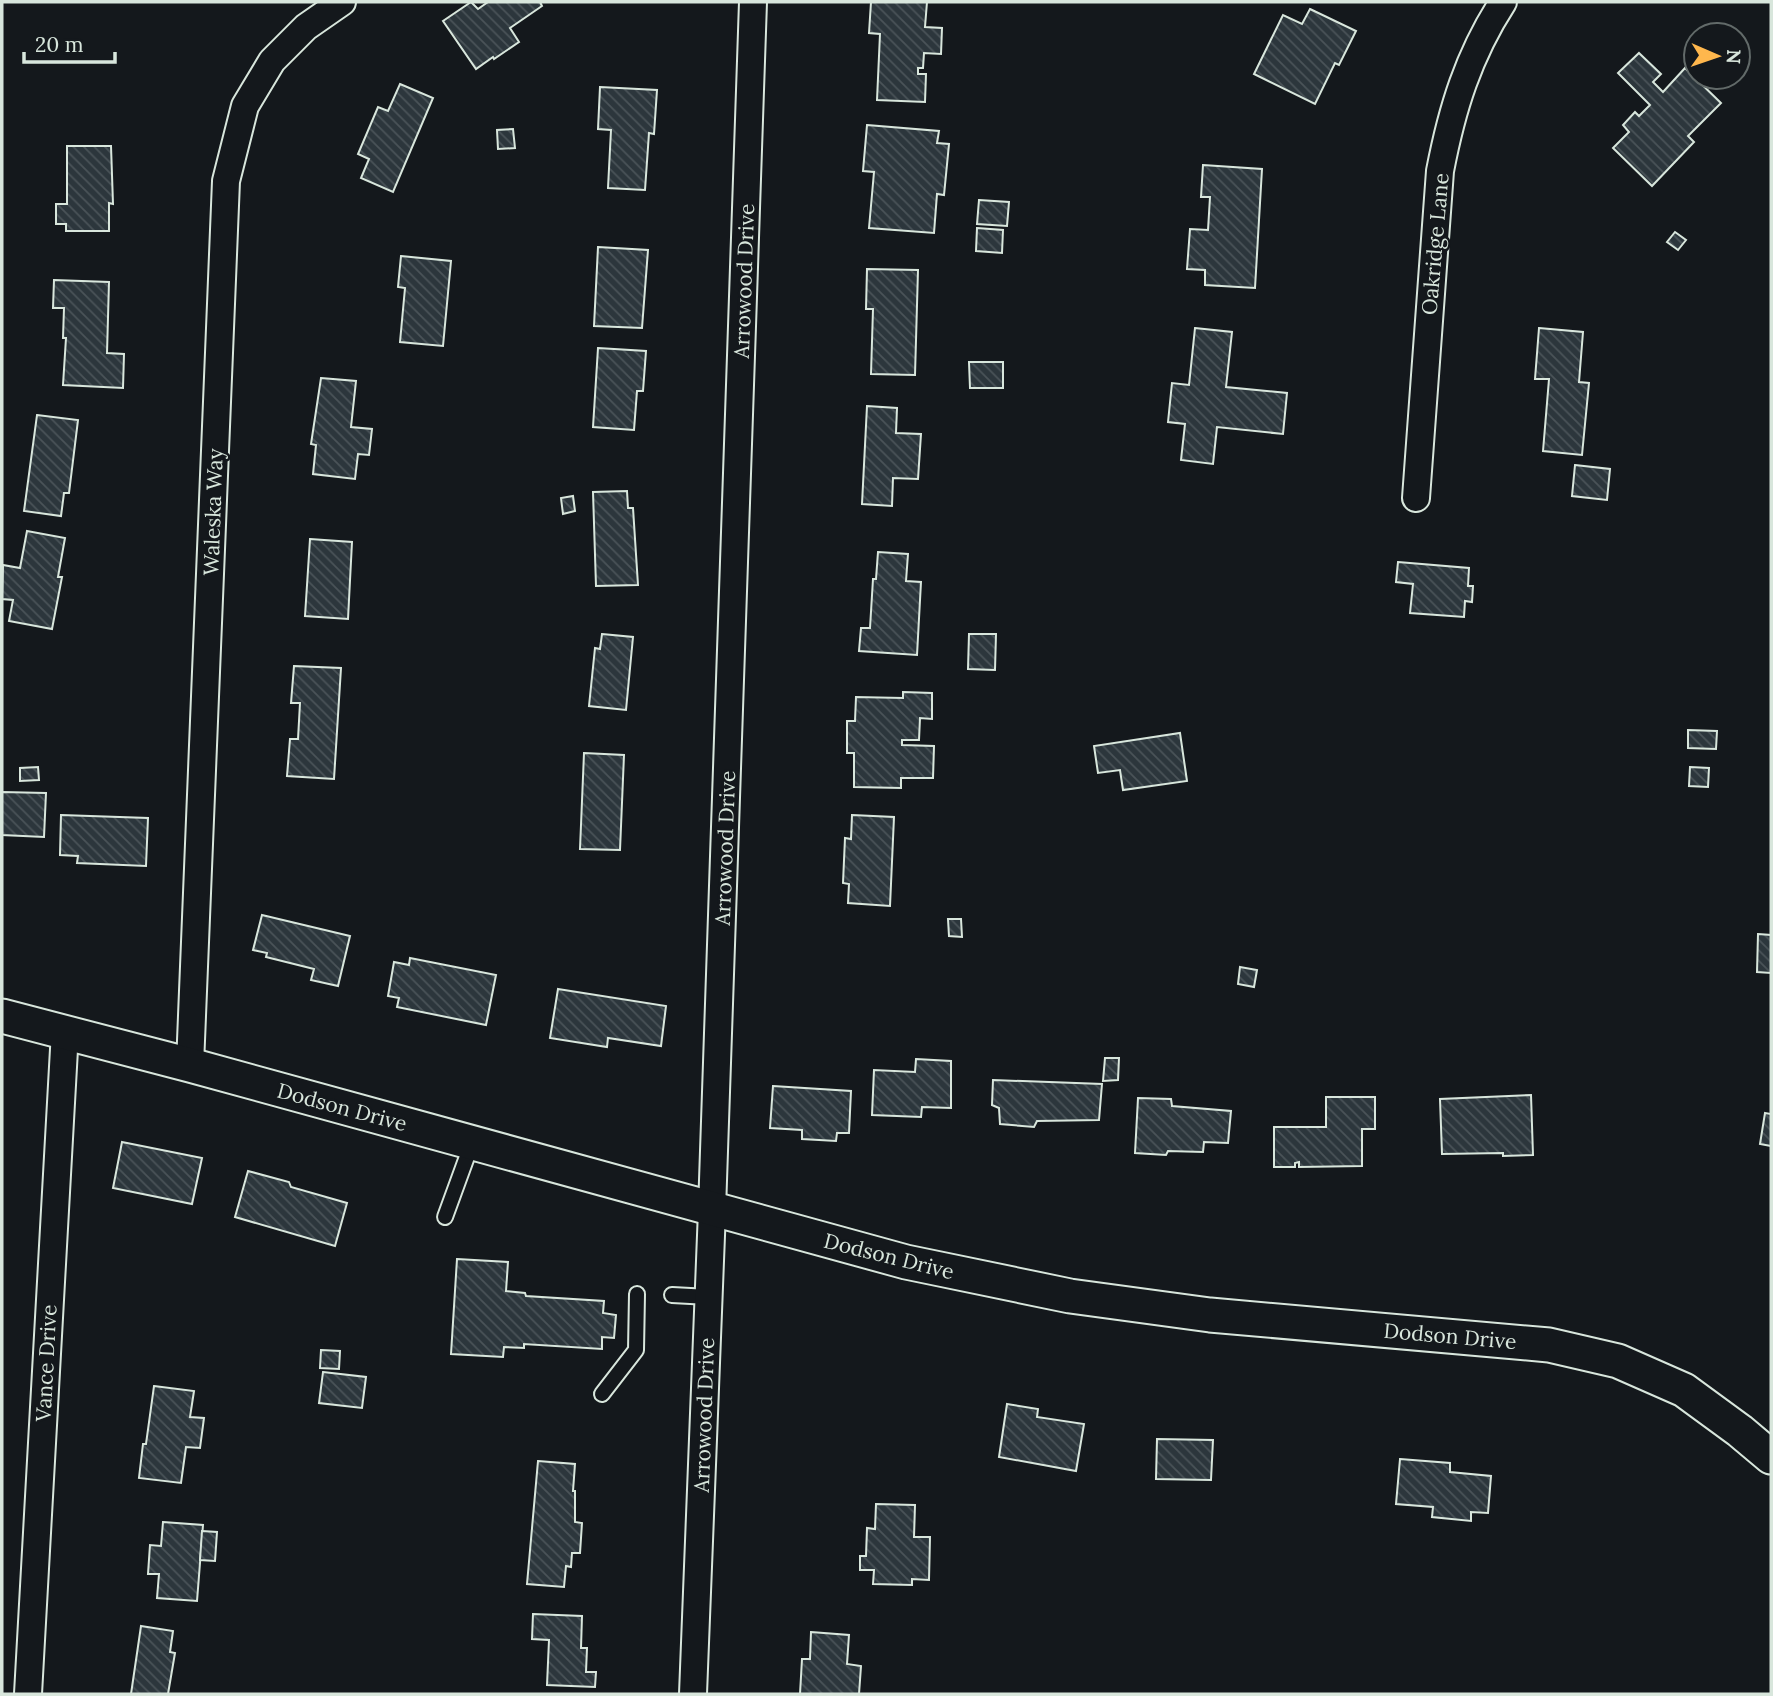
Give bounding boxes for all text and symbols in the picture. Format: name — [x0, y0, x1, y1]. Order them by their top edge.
scale bar — [24, 21, 116, 65]
north arrow — [1682, 21, 1752, 91]
text: 20 m — [35, 31, 84, 58]
text: N — [1722, 49, 1746, 65]
street label: Oakridge Lane — [1415, 172, 1455, 316]
street label: Arrowood Drive — [728, 203, 760, 360]
street label: Waleska Way — [197, 448, 229, 576]
street label: Arrowood Drive — [709, 770, 741, 927]
street label: Dodson Drive — [274, 1077, 410, 1137]
street label: Dodson Drive — [821, 1227, 957, 1285]
street label: Vance Drive — [29, 1304, 63, 1423]
street label: Dodson Drive — [1382, 1317, 1518, 1355]
street label: Arrowood Drive — [688, 1337, 720, 1494]

